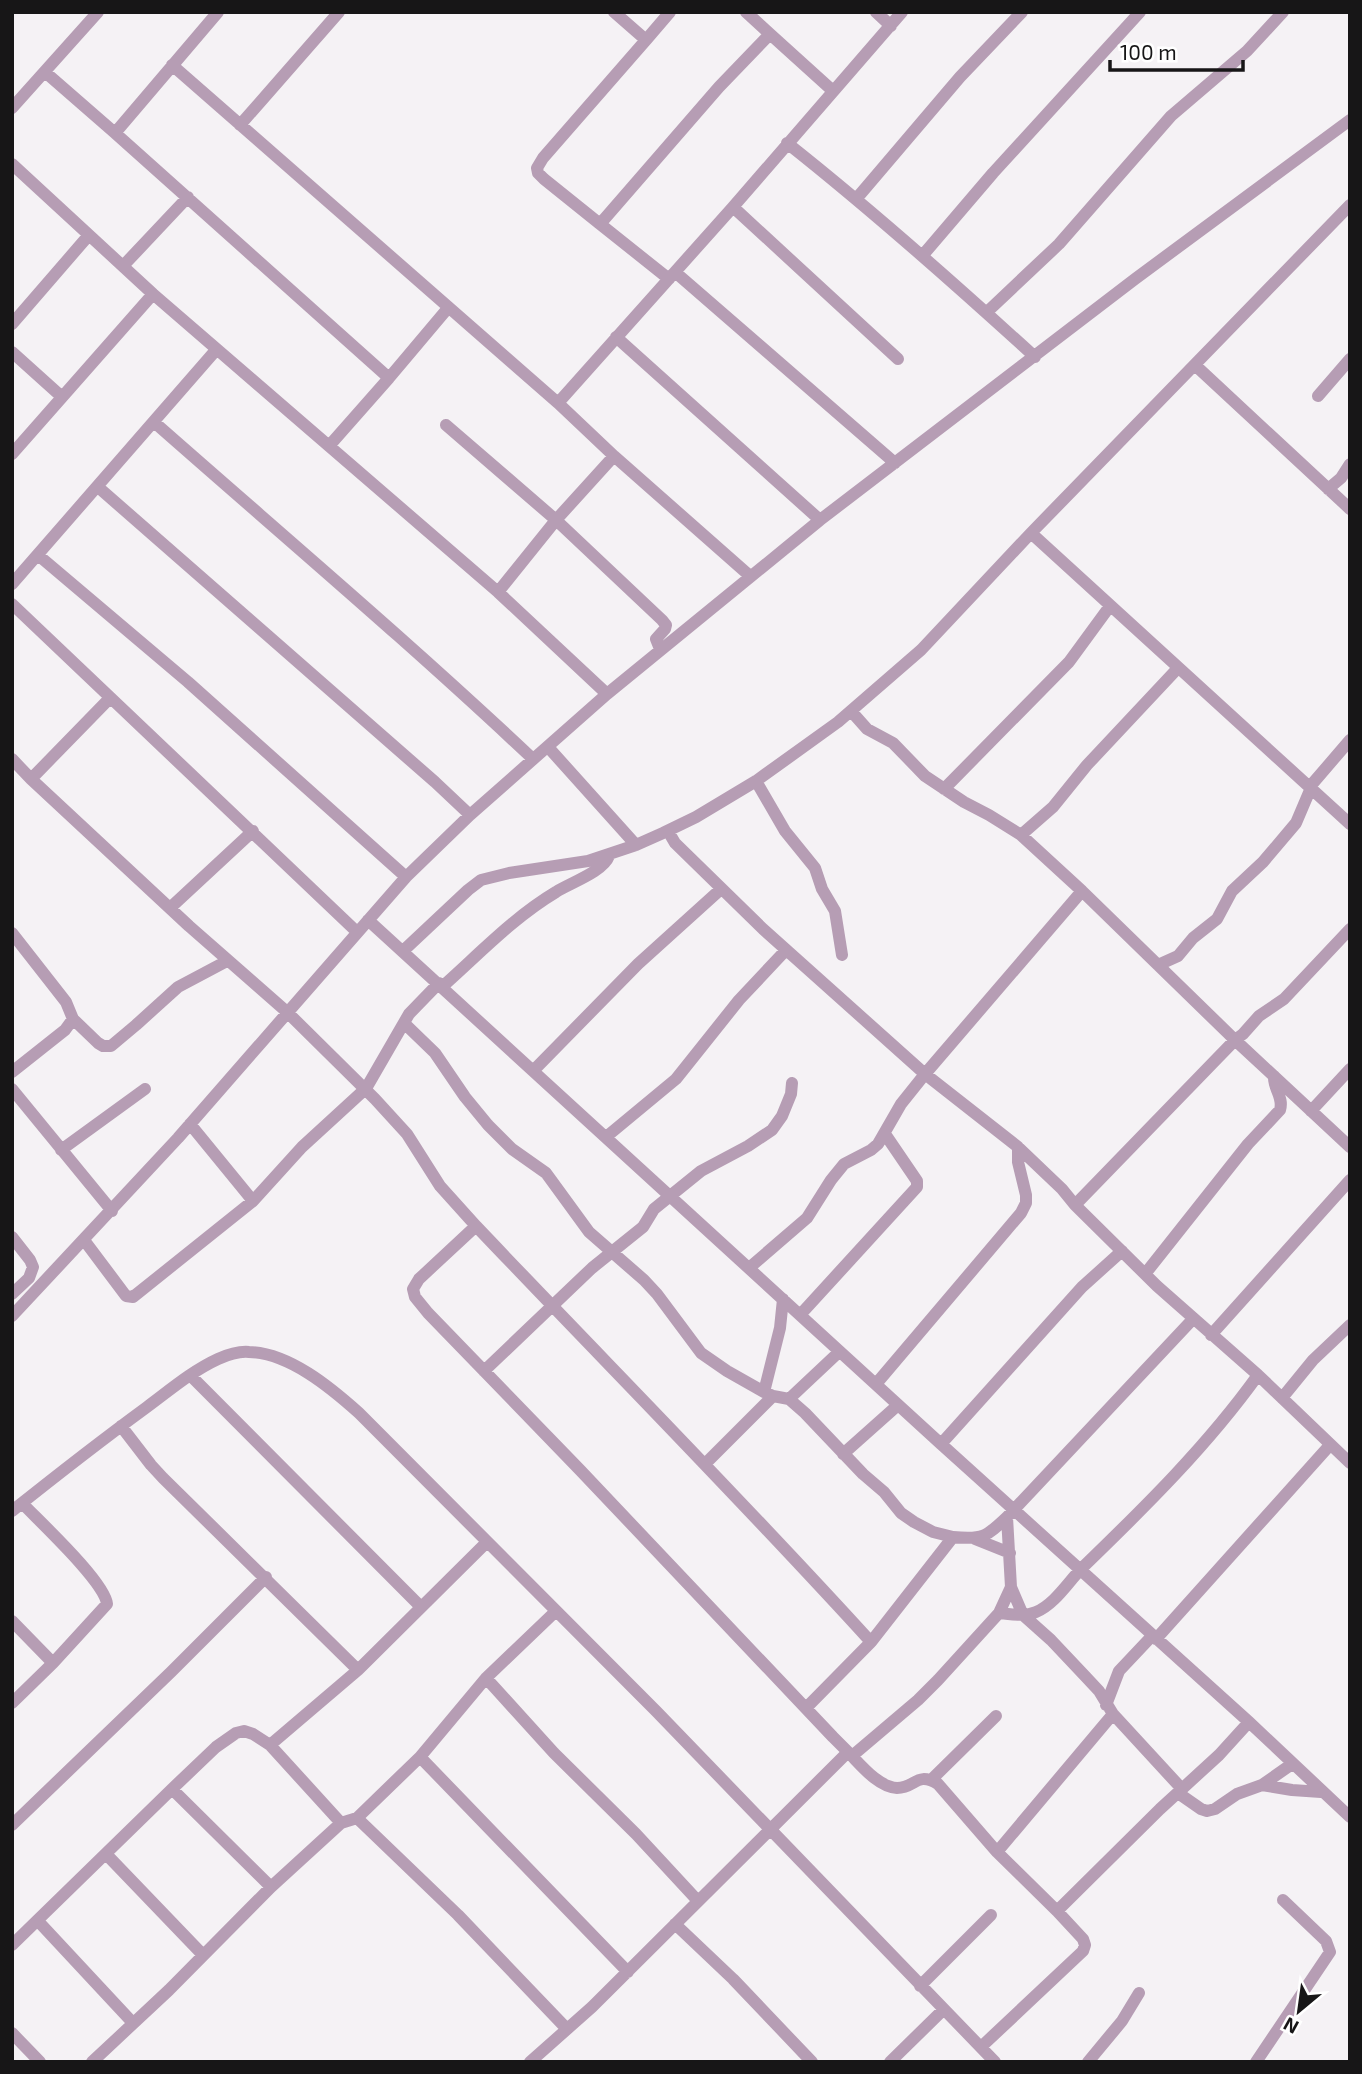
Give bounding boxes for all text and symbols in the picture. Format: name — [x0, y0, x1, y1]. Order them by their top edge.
scale bar — [1110, 28, 1243, 72]
text: 100 m — [1120, 39, 1177, 64]
north arrow — [1264, 1976, 1334, 2046]
text: N — [1279, 2013, 1302, 2040]

